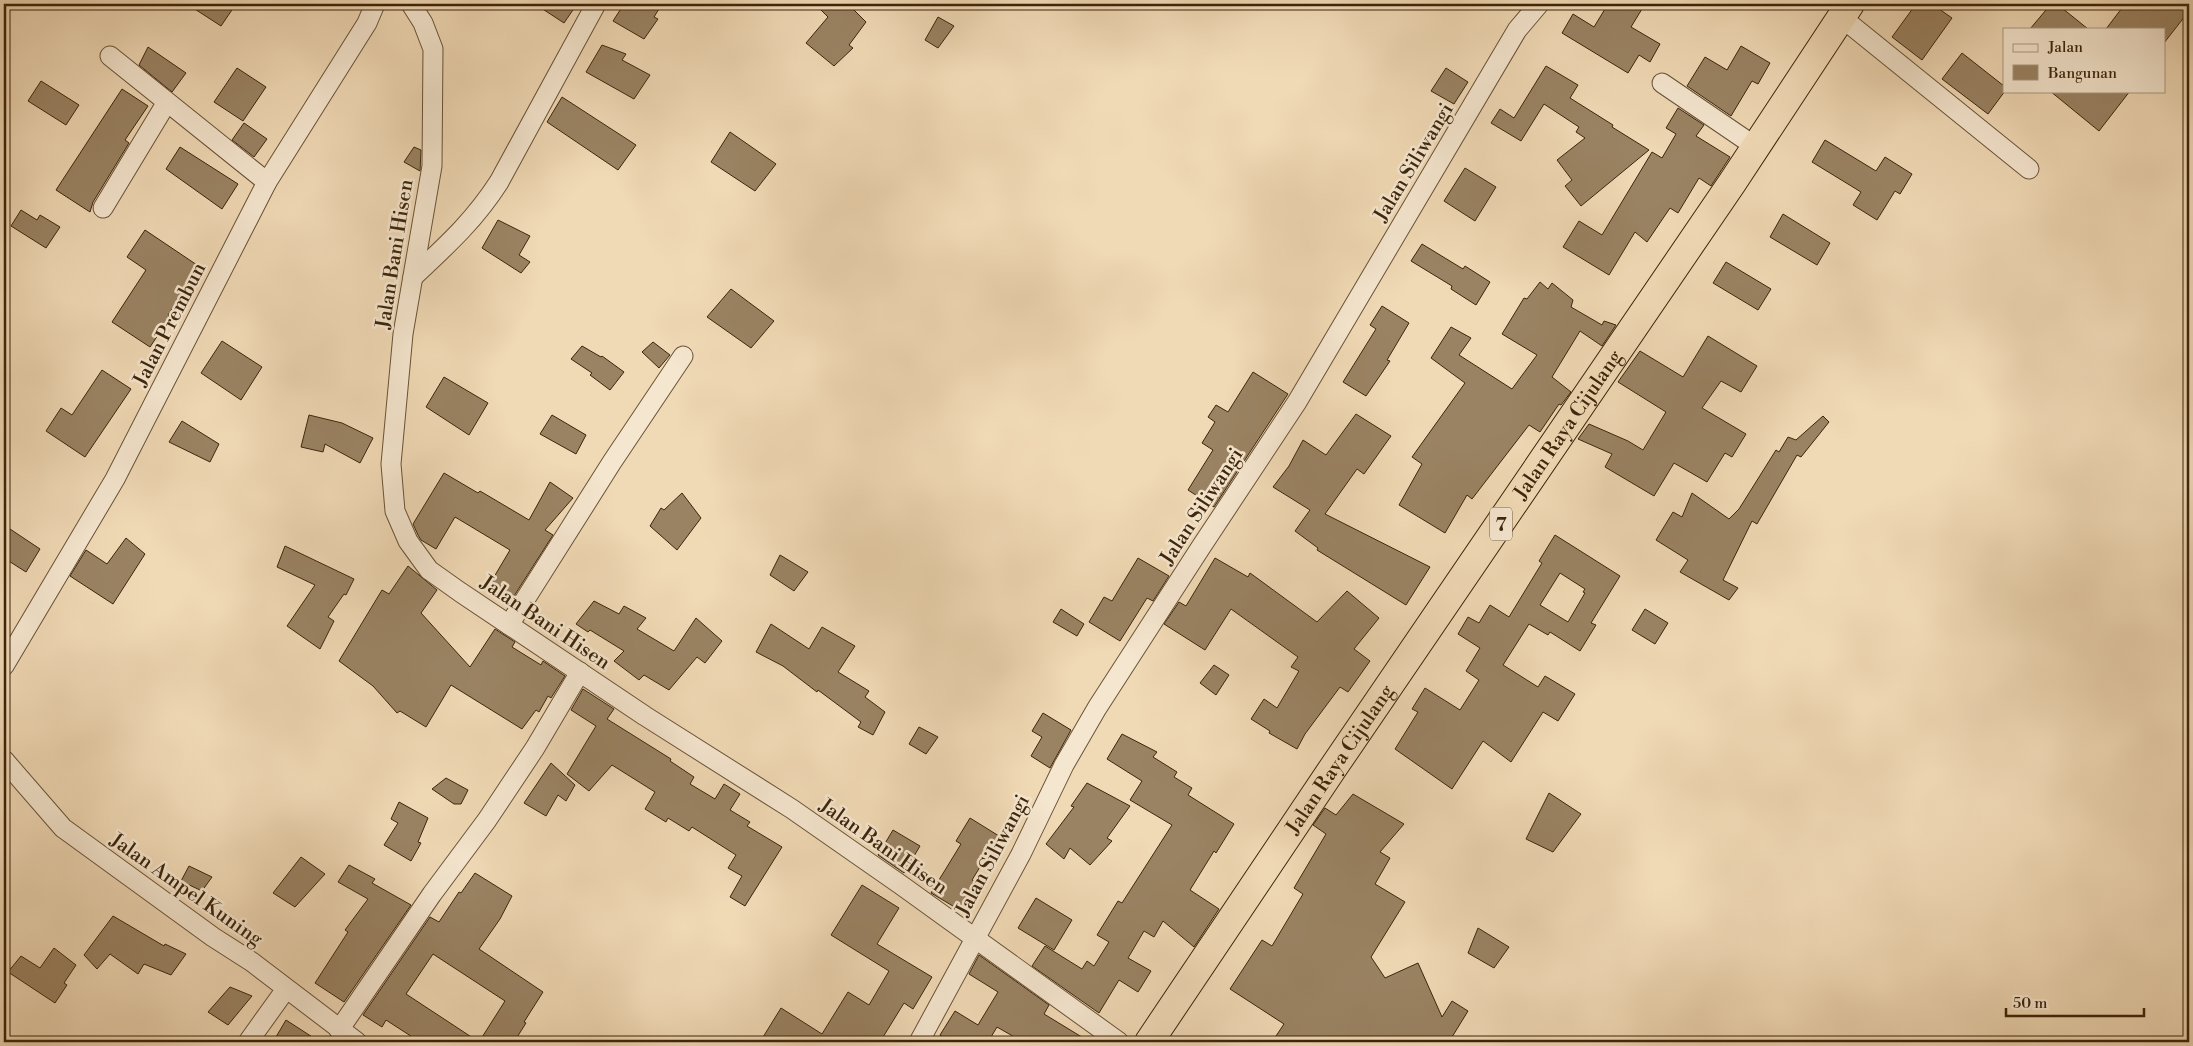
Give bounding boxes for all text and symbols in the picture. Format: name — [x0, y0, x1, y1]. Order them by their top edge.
legend — [2003, 28, 2166, 92]
text: Jalan — [2047, 38, 2083, 57]
text: Bangunan — [2047, 64, 2117, 83]
street label: Jalan Siliwangi — [1369, 98, 1460, 228]
street label: Jalan Bani Hisen — [371, 178, 420, 332]
street label: Jalan Prembun — [128, 259, 212, 391]
street label: Jalan Raya Cijulang — [1508, 345, 1629, 505]
street label: Jalan Siliwangi — [1155, 443, 1249, 571]
road number: 7 — [1490, 508, 1512, 540]
street label: Jalan Bani Hisen — [475, 570, 615, 676]
street label: Jalan Raya Cijulang — [1281, 680, 1400, 840]
street label: Jalan Siliwangi — [950, 790, 1036, 922]
street label: Jalan Bani Hisen — [813, 793, 952, 901]
street label: Jalan Ampel Kuning — [104, 828, 268, 953]
scale bar — [2006, 986, 2143, 1018]
text: 50 m — [2013, 994, 2047, 1013]

